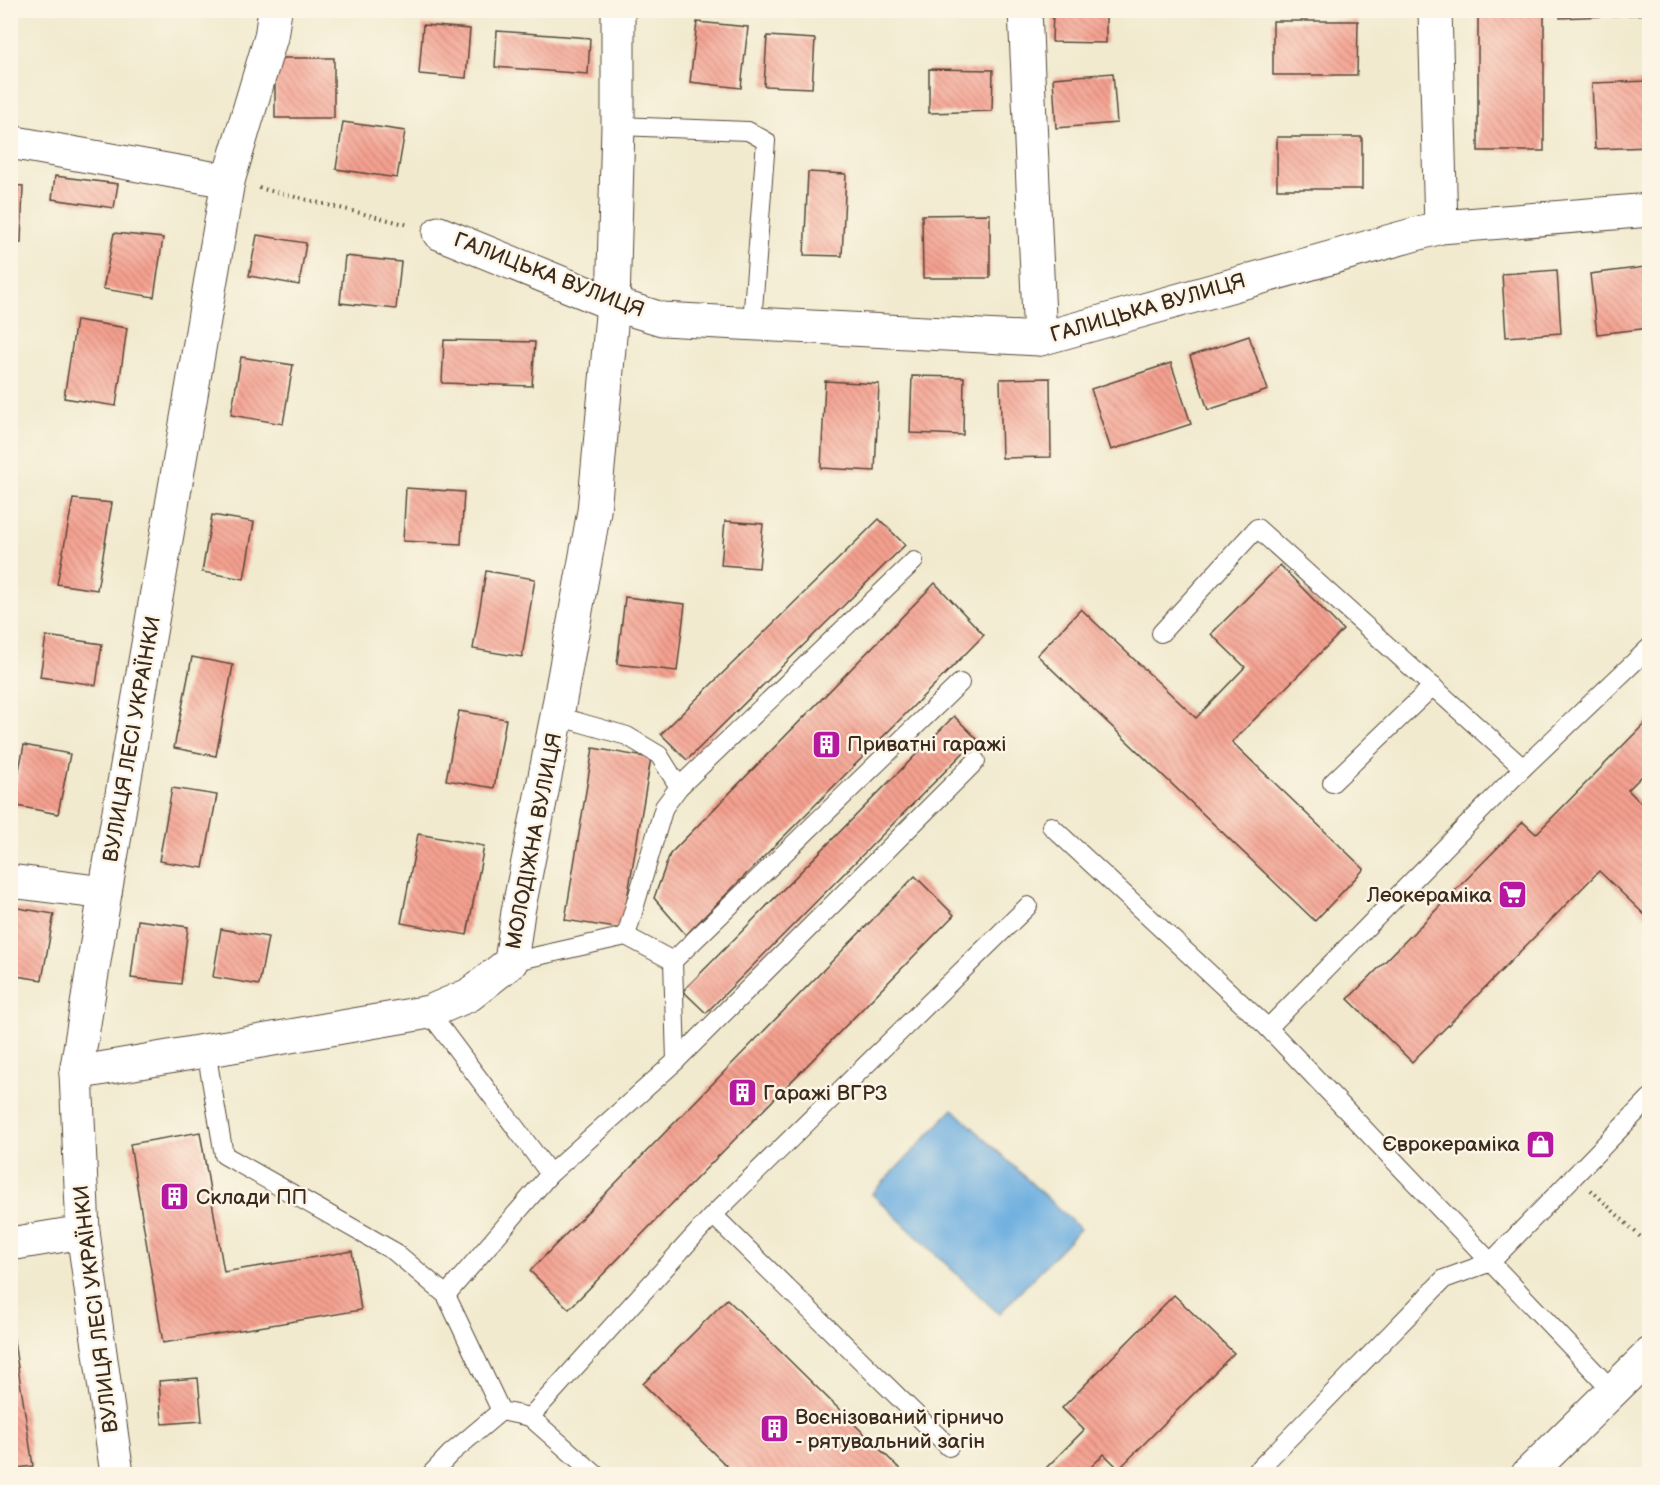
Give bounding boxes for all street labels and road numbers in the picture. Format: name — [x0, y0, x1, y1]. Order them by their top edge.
street label: ГАЛИЦЬКА ВУЛИЦЯ — [450, 227, 648, 323]
street label: ГАЛИЦЬКА ВУЛИЦЯ — [1048, 268, 1248, 348]
street label: ВУЛИЦЯ ЛЕСІ УКРАЇНКИ — [98, 614, 166, 864]
street label: МОЛОДІЖНА ВУЛИЦЯ — [501, 731, 567, 951]
street label: ВУЛИЦЯ ЛЕСІ УКРАЇНКИ — [68, 1184, 124, 1434]

